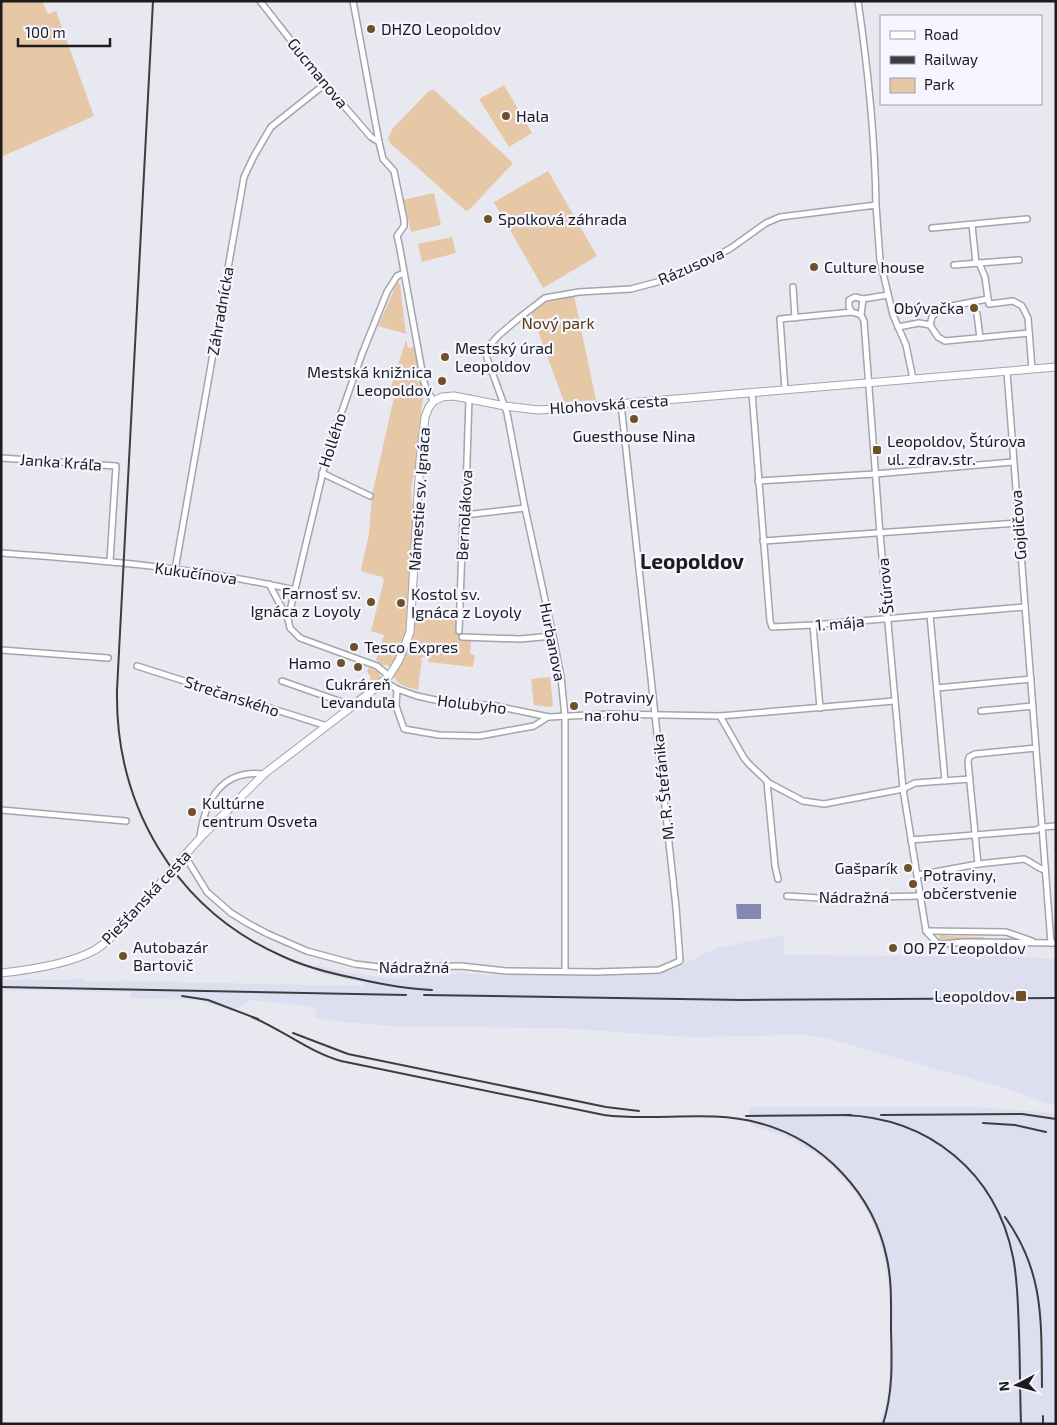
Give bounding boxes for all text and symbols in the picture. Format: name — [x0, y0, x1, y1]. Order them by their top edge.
scale bar — [18, 15, 110, 47]
legend — [880, 15, 1042, 105]
place label: DHZO Leopoldov — [381, 19, 502, 38]
text: 100 m — [25, 23, 66, 41]
marker: DHZO Leopoldov — [365, 23, 377, 35]
text: Road — [924, 25, 959, 43]
street label: Gucmanova — [284, 34, 353, 112]
text: Railway — [924, 50, 978, 68]
text: Park — [924, 75, 955, 93]
place label: Hala — [516, 106, 549, 125]
marker: Hala — [500, 110, 512, 122]
place label: Spolková záhrada — [498, 209, 627, 228]
marker: Spolková záhrada — [482, 213, 494, 225]
street label: Rázusova — [655, 243, 727, 289]
place label: Culture house — [824, 257, 925, 276]
marker: Culture house — [808, 261, 820, 273]
street label: Záhradnícka — [202, 265, 237, 357]
place label: Obývačka — [894, 298, 964, 317]
marker: Obývačka — [968, 302, 980, 314]
park label: Nový park — [521, 313, 595, 332]
place label: Mestský úrad Leopoldov — [455, 338, 553, 375]
marker: Mestský úrad Leopoldov — [439, 351, 451, 363]
place label: Mestská knižnica Leopoldov — [307, 362, 433, 399]
marker: Mestská knižnica Leopoldov — [436, 375, 448, 387]
street label: Hlohovská cesta — [549, 390, 669, 417]
street label: Hollého — [314, 410, 349, 470]
marker: Guesthouse Nina — [628, 413, 640, 425]
street label: Námestie sv. Ignáca — [404, 426, 433, 572]
place label: Guesthouse Nina — [572, 426, 696, 445]
place label: Leopoldov, Štúrova ul. zdrav.str. — [887, 431, 1026, 468]
marker: Leopoldov, Štúrova ul. zdrav.str. — [871, 444, 883, 456]
street label: Janka Kráľa — [19, 449, 103, 474]
street label: Bernolákova — [452, 469, 475, 561]
street label: Gojdičova — [1006, 489, 1030, 561]
district label: Leopoldov — [640, 548, 744, 573]
street label: Kukučínova — [154, 557, 239, 588]
street label: Štúrova — [873, 557, 896, 615]
place label: Farnosť sv. Ignáca z Loyoly — [250, 583, 362, 620]
place label: Kostol sv. Ignáca z Loyoly — [411, 584, 522, 621]
marker: Farnosť sv. Ignáca z Loyoly — [365, 596, 377, 608]
marker: Kostol sv. Ignáca z Loyoly — [395, 597, 407, 609]
street label: Hurbanova — [537, 601, 570, 683]
street label: 1. mája — [815, 611, 865, 635]
place label: Tesco Expres — [364, 637, 458, 656]
marker: Tesco Expres — [348, 641, 360, 653]
place label: Hamo — [288, 653, 331, 672]
marker: Hamo — [335, 657, 347, 669]
marker: Cukráreň Levanduľa — [352, 661, 364, 673]
street label: Strečanského — [182, 671, 282, 720]
place label: Cukráreň Levanduľa — [320, 674, 396, 711]
place label: Potraviny na rohu — [584, 687, 654, 724]
street label: Holubyho — [436, 690, 508, 717]
marker: Potraviny na rohu — [568, 700, 580, 712]
street label: M. R. Štefánika — [647, 733, 678, 841]
place label: Kultúrne centrum Osveta — [202, 793, 317, 830]
marker: Kultúrne centrum Osveta — [186, 806, 198, 818]
street label: Piešťanská cesta — [97, 845, 194, 948]
place label: Gašparík — [834, 858, 898, 877]
marker: Gašparík — [902, 862, 914, 874]
place label: Potraviny, občerstvenie — [923, 865, 1017, 902]
marker: Potraviny, občerstvenie — [907, 878, 919, 890]
street label: Nádražná — [819, 887, 889, 906]
place label: Autobazár Bartovič — [133, 937, 209, 974]
place label: OO PZ Leopoldov — [903, 938, 1026, 957]
marker: OO PZ Leopoldov — [887, 942, 899, 954]
marker: Autobazár Bartovič — [117, 950, 129, 962]
street label: Nádražná — [379, 957, 449, 976]
place label: Leopoldov — [934, 986, 1011, 1005]
marker: Leopoldov — [1014, 989, 1028, 1003]
north arrow — [992, 1360, 1042, 1410]
text: N — [995, 1380, 1013, 1392]

